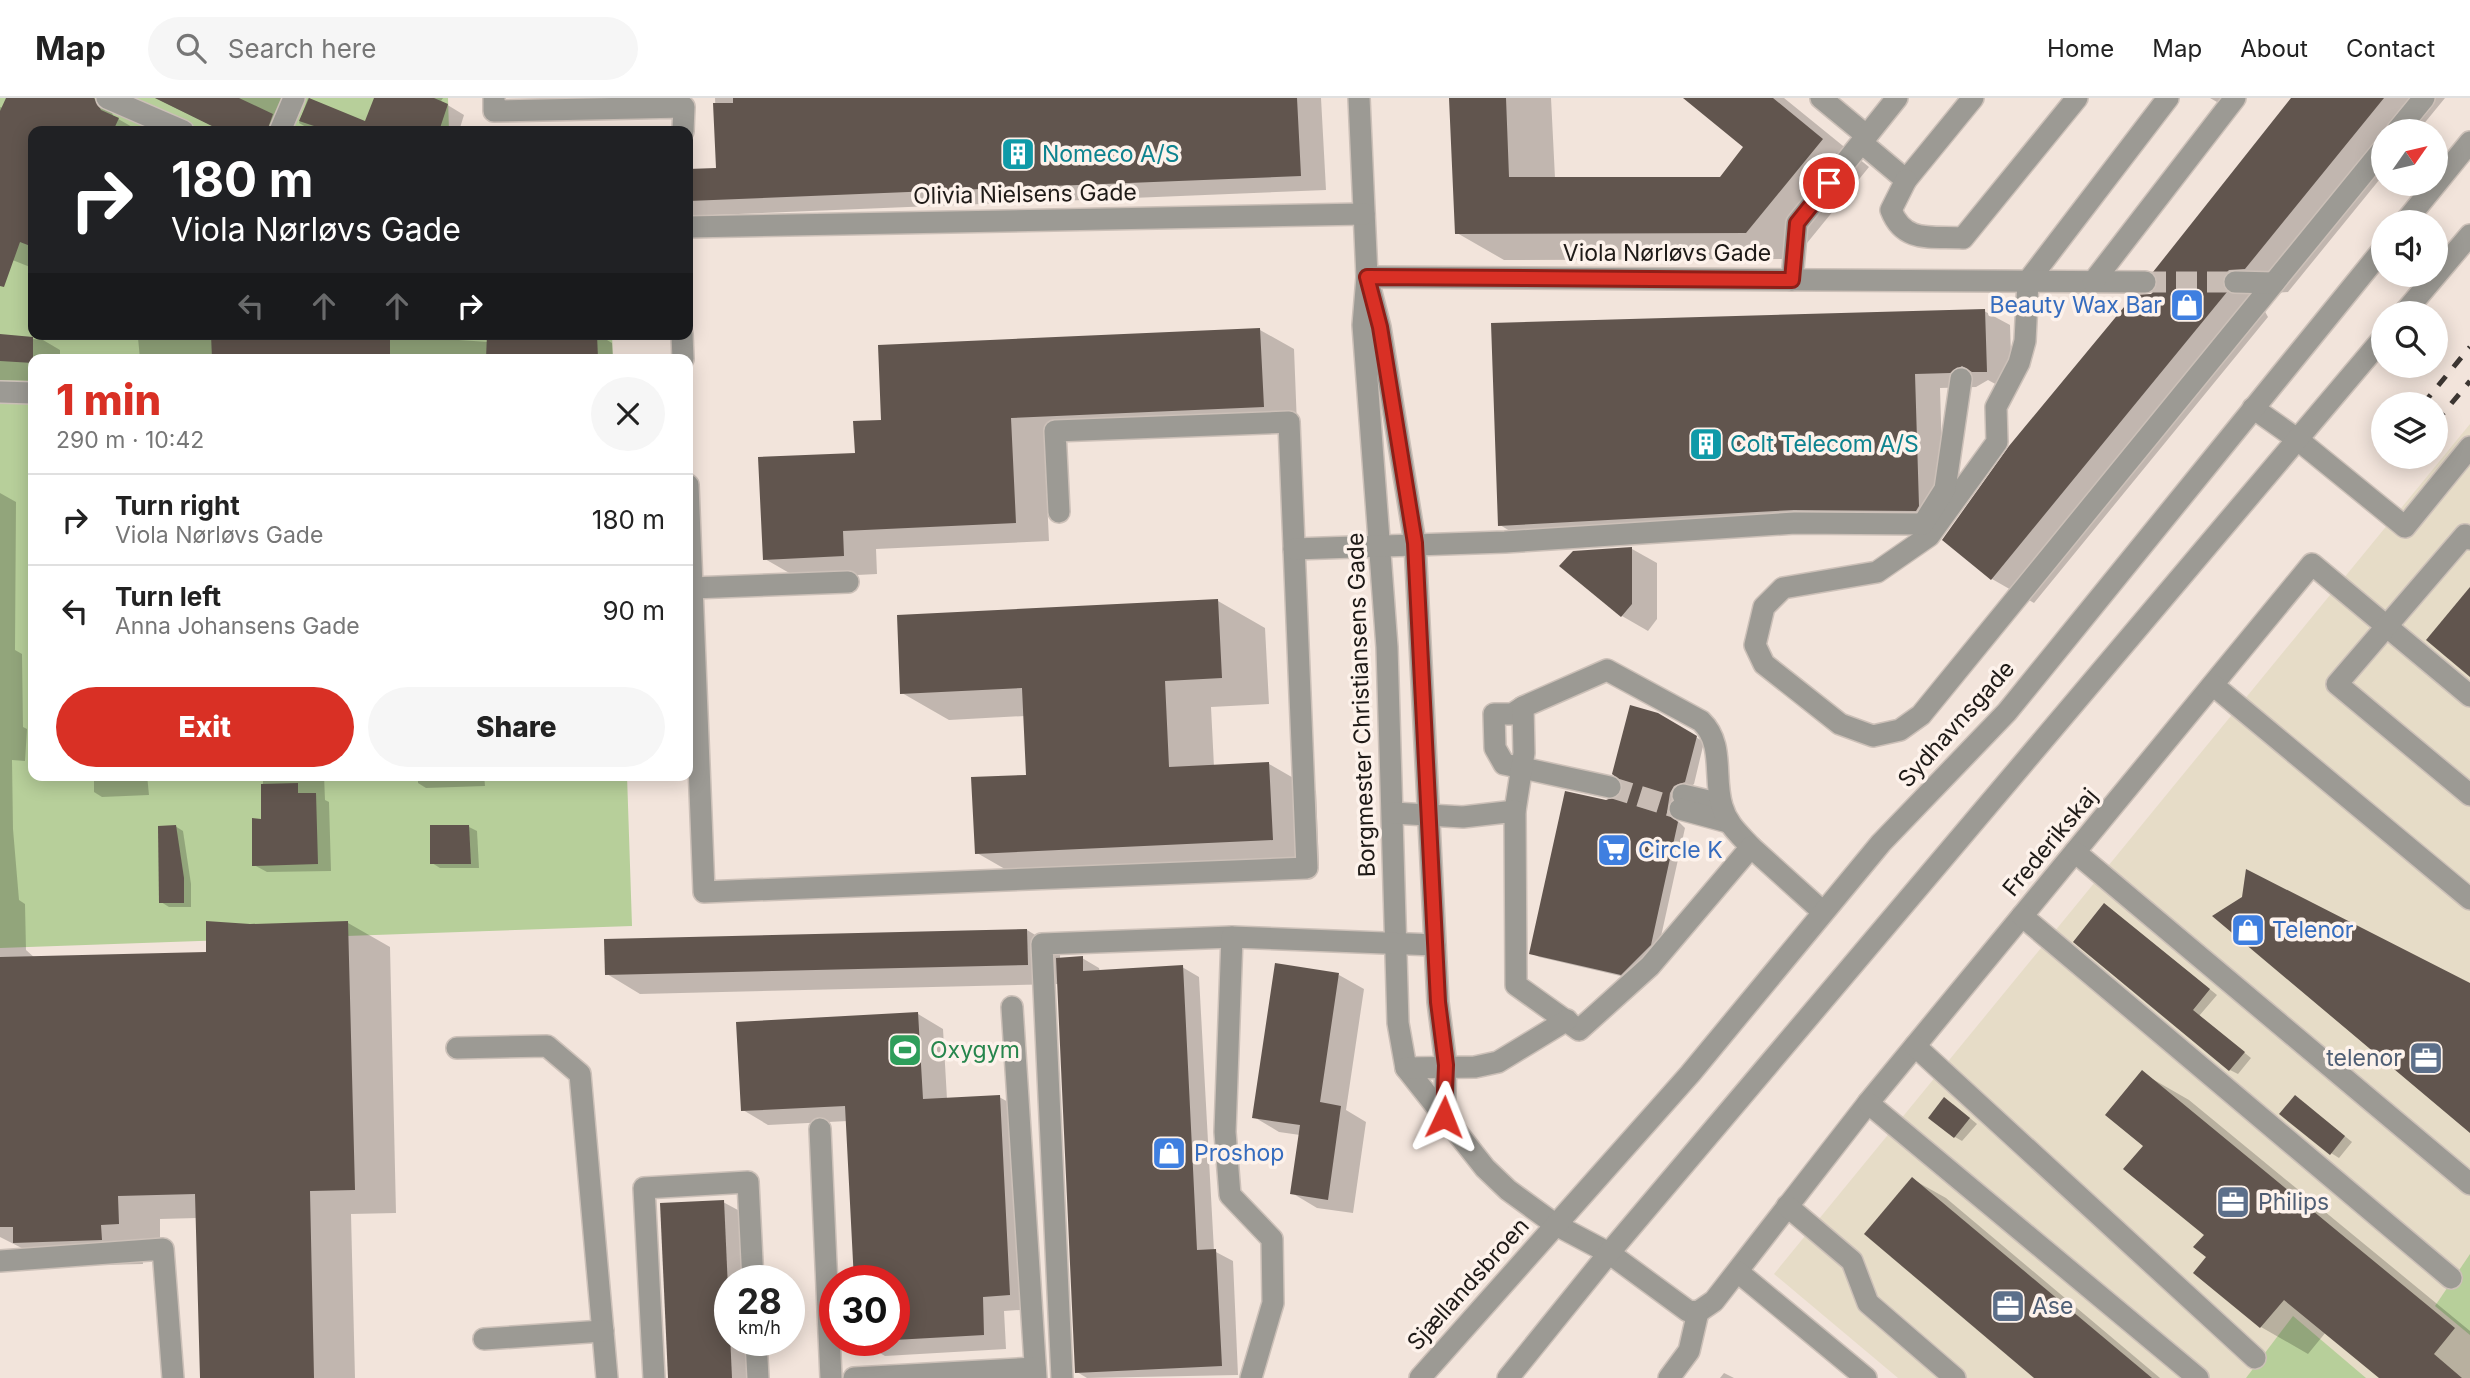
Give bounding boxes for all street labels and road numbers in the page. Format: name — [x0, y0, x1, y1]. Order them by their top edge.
street label: Olivia Nielsens Gade — [913, 178, 1137, 210]
street label: Viola Nørløvs Gade — [1563, 239, 1771, 267]
street label: Borgmester Christiansens Gade — [1341, 532, 1381, 878]
street label: Sydhavnsgade — [1892, 655, 2020, 793]
street label: Frederikskaj — [1997, 782, 2103, 902]
street label: Sjællandsbroen — [1401, 1212, 1535, 1356]

